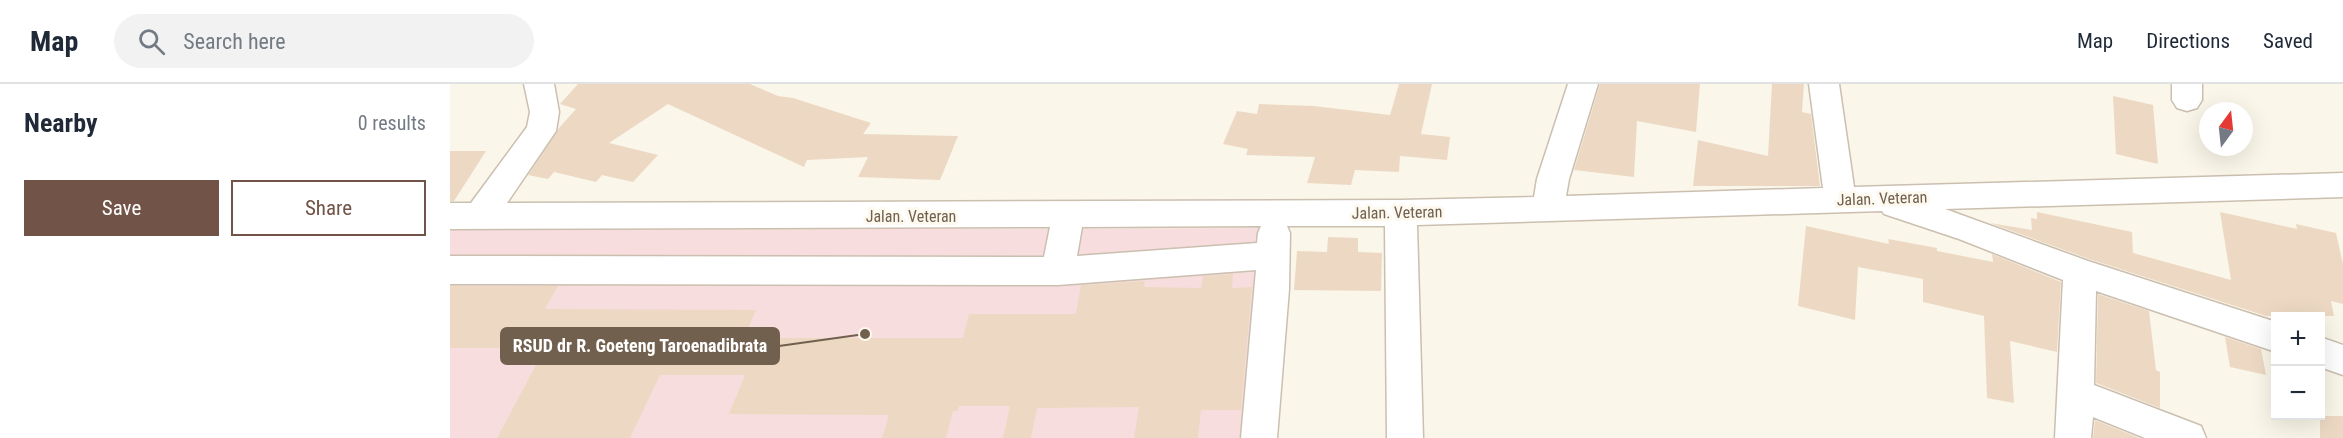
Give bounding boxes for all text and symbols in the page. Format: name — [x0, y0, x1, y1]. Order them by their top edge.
search box — [114, 14, 534, 68]
text: Map — [30, 25, 78, 58]
icon: search — [135, 25, 168, 58]
text: Search here — [183, 29, 286, 54]
text: Map — [2077, 29, 2113, 53]
text: Directions — [2146, 29, 2230, 53]
text: Saved — [2263, 29, 2313, 53]
north arrow — [2199, 102, 2253, 156]
text: Nearby — [24, 108, 98, 138]
text: 0 results — [358, 111, 426, 135]
button: Save — [24, 180, 219, 236]
button: Share — [231, 180, 426, 236]
street label: Jalan. Veteran — [1836, 187, 1928, 210]
street label: Jalan. Veteran — [1351, 202, 1443, 223]
street label: Jalan. Veteran — [866, 207, 956, 226]
map controls — [2271, 312, 2325, 420]
button: + — [2271, 312, 2325, 366]
callout: RSUD dr R. Goeteng Taroenadibrata — [501, 328, 779, 364]
text: RSUD dr R. Goeteng Taroenadibrata — [513, 335, 767, 356]
button: − — [2271, 366, 2325, 420]

